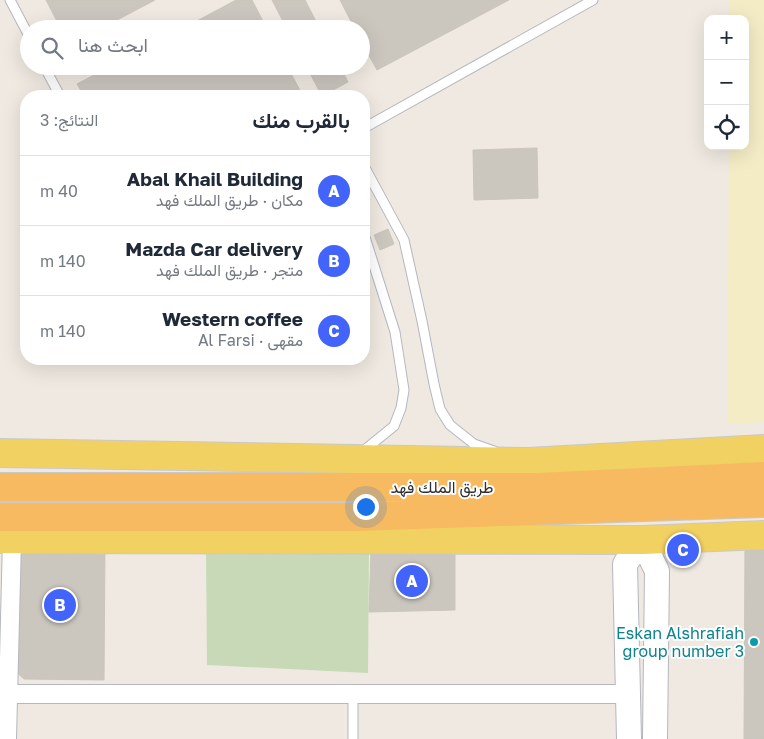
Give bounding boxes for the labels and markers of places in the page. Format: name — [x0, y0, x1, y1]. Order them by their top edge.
pin: C — [667, 531, 699, 569]
pin: A — [396, 562, 428, 600]
pin: B — [44, 586, 76, 624]
place label: Eskan Alshrafiah group number 3 — [616, 623, 744, 661]
marker: Eskan Alshrafiah group number 3 — [748, 636, 760, 648]

